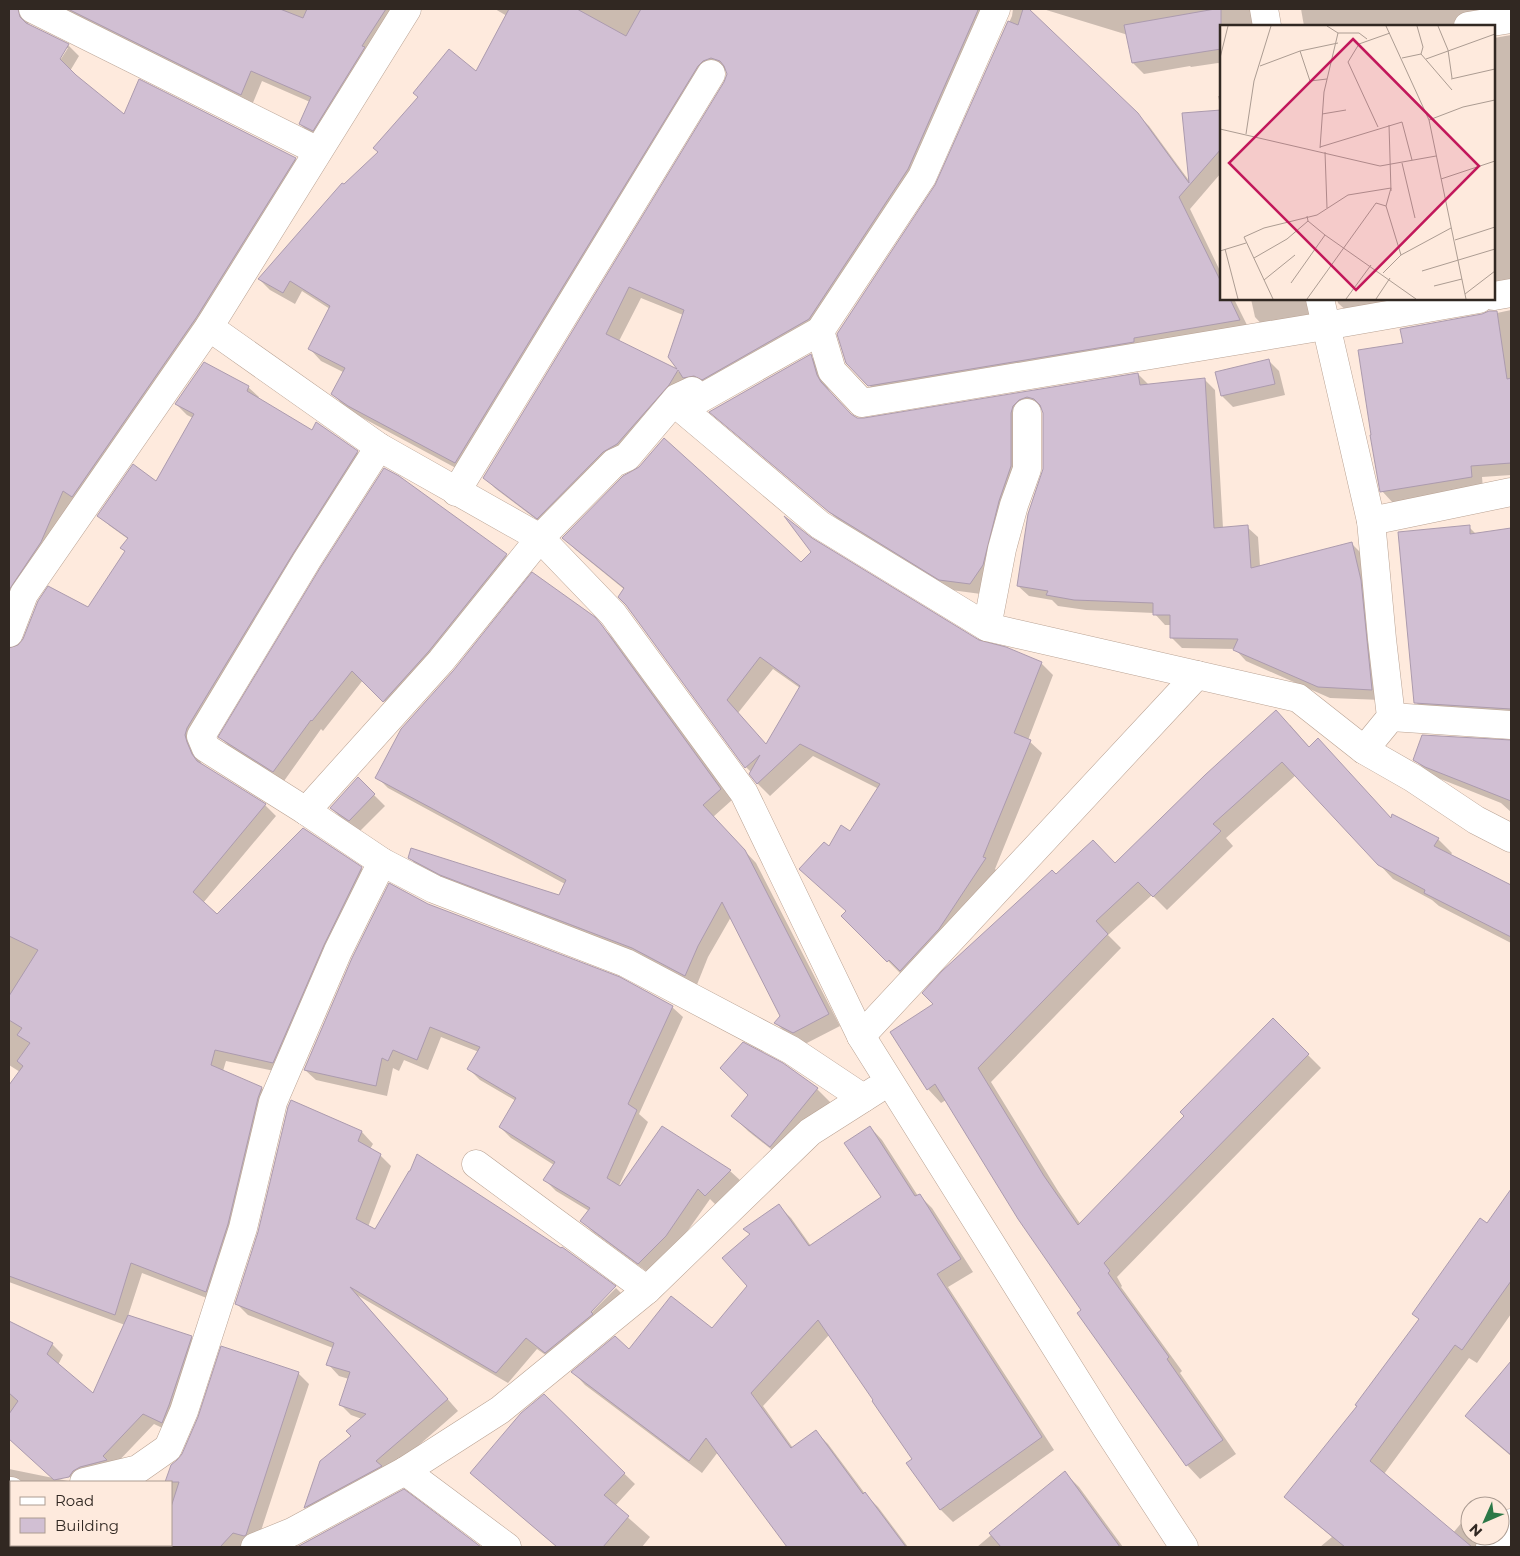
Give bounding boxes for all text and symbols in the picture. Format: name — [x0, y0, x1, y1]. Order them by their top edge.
inset map — [1220, 25, 1495, 300]
legend — [10, 1481, 172, 1546]
text: Road — [55, 1491, 94, 1510]
north arrow — [1460, 1496, 1510, 1546]
text: Building — [55, 1516, 119, 1535]
text: N — [1465, 1520, 1486, 1541]

